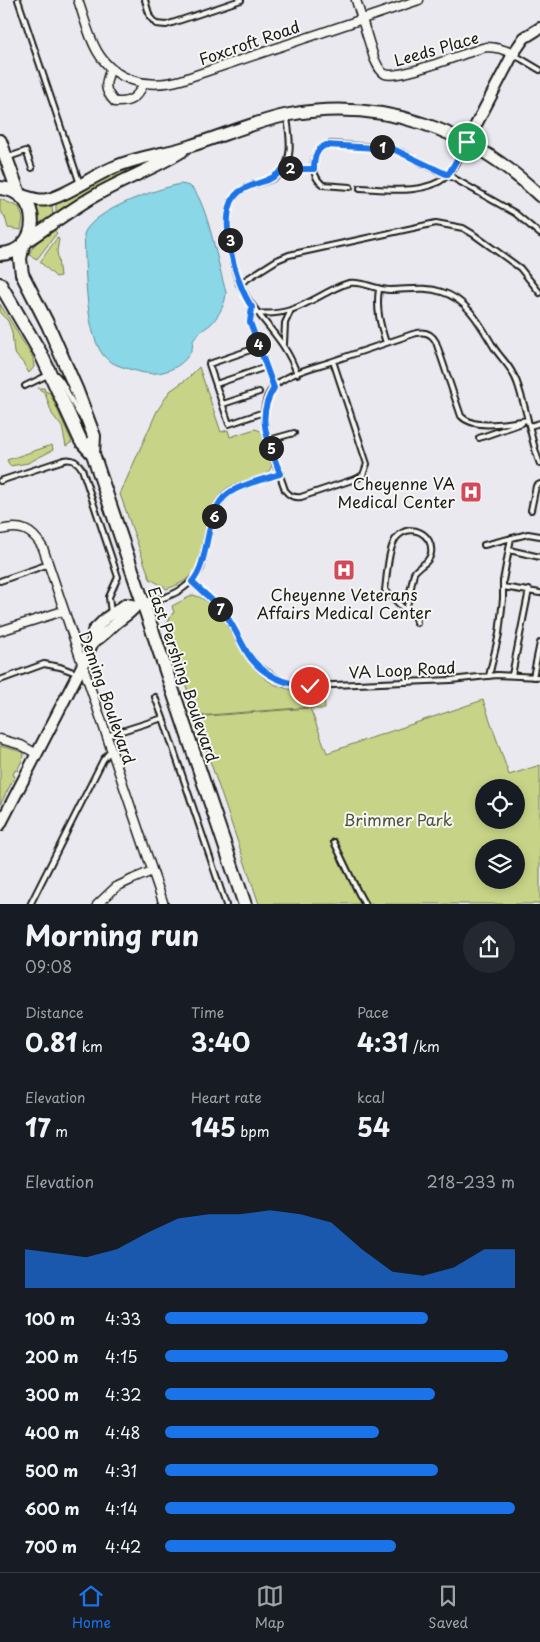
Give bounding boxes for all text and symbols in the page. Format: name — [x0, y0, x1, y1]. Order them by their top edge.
street label: Foxcroft Road — [195, 14, 303, 70]
street label: Leeds Place — [391, 24, 481, 72]
pin — [446, 121, 488, 163]
icon: arrive — [453, 128, 481, 156]
pin: 1 — [370, 134, 394, 160]
text: 1 — [379, 137, 386, 158]
pin: 2 — [278, 156, 302, 180]
text: 2 — [286, 158, 295, 179]
pin: 3 — [218, 228, 242, 252]
text: 3 — [226, 230, 235, 251]
pin: 4 — [246, 332, 270, 356]
text: 4 — [254, 334, 263, 355]
pin: 5 — [258, 436, 284, 460]
text: 5 — [267, 438, 276, 459]
place label: Cheyenne VA Medical Center — [337, 471, 456, 513]
hospital icon: Cheyenne VA Medical Center — [459, 480, 483, 504]
pin: 6 — [202, 504, 226, 528]
text: 6 — [210, 506, 219, 527]
hospital icon: Cheyenne Veterans Affairs Medical Center — [332, 558, 356, 582]
place label: Cheyenne Veterans Affairs Medical Center — [257, 582, 432, 624]
street label: East Pershing Boulevard — [143, 583, 225, 765]
pin: 7 — [208, 596, 232, 622]
text: 7 — [216, 599, 225, 620]
street label: Deming Boulevard — [74, 627, 142, 767]
street label: VA Loop Road — [348, 654, 456, 684]
pin — [289, 665, 331, 707]
icon: check — [296, 672, 324, 700]
map controls — [475, 779, 525, 889]
button: locate — [475, 779, 525, 829]
park label: Brimmer Park — [344, 807, 453, 831]
button: layers — [475, 839, 525, 889]
text: Morning run — [25, 913, 199, 956]
button: share — [463, 921, 515, 973]
text: 09:08 — [25, 954, 72, 978]
text: Distance — [25, 1002, 84, 1023]
text: Time — [191, 1002, 224, 1023]
text: Pace — [357, 1002, 389, 1023]
text: 0.81 — [25, 1023, 77, 1061]
text: 3:40 — [191, 1023, 250, 1061]
text: 4:31 — [357, 1023, 408, 1061]
text: km — [77, 1036, 103, 1057]
text: /km — [408, 1036, 440, 1057]
text: Elevation — [25, 1087, 85, 1108]
text: Heart rate — [191, 1087, 262, 1108]
text: kcal — [357, 1087, 385, 1108]
text: 17 — [25, 1108, 51, 1146]
text: 145 — [191, 1108, 236, 1146]
text: 54 — [357, 1108, 390, 1146]
text: m — [51, 1121, 68, 1142]
text: bpm — [236, 1121, 270, 1142]
text: Elevation — [25, 1169, 94, 1193]
text: 218–233 m — [426, 1169, 515, 1193]
text: 100 m — [25, 1306, 75, 1330]
text: 4:33 — [105, 1306, 141, 1330]
text: 200 m — [25, 1344, 79, 1368]
text: 4:15 — [105, 1344, 138, 1368]
text: 300 m — [25, 1382, 79, 1406]
text: 4:32 — [105, 1382, 142, 1406]
text: 400 m — [25, 1420, 79, 1444]
text: 4:48 — [105, 1420, 141, 1444]
text: 500 m — [25, 1458, 78, 1482]
text: 4:31 — [105, 1458, 137, 1482]
text: 600 m — [25, 1496, 79, 1520]
text: 4:14 — [105, 1496, 138, 1520]
text: 700 m — [25, 1534, 77, 1558]
text: 4:42 — [105, 1534, 141, 1558]
tab: Home — [72, 1582, 111, 1633]
tab: Map — [255, 1582, 285, 1633]
tab: Saved — [428, 1582, 468, 1633]

